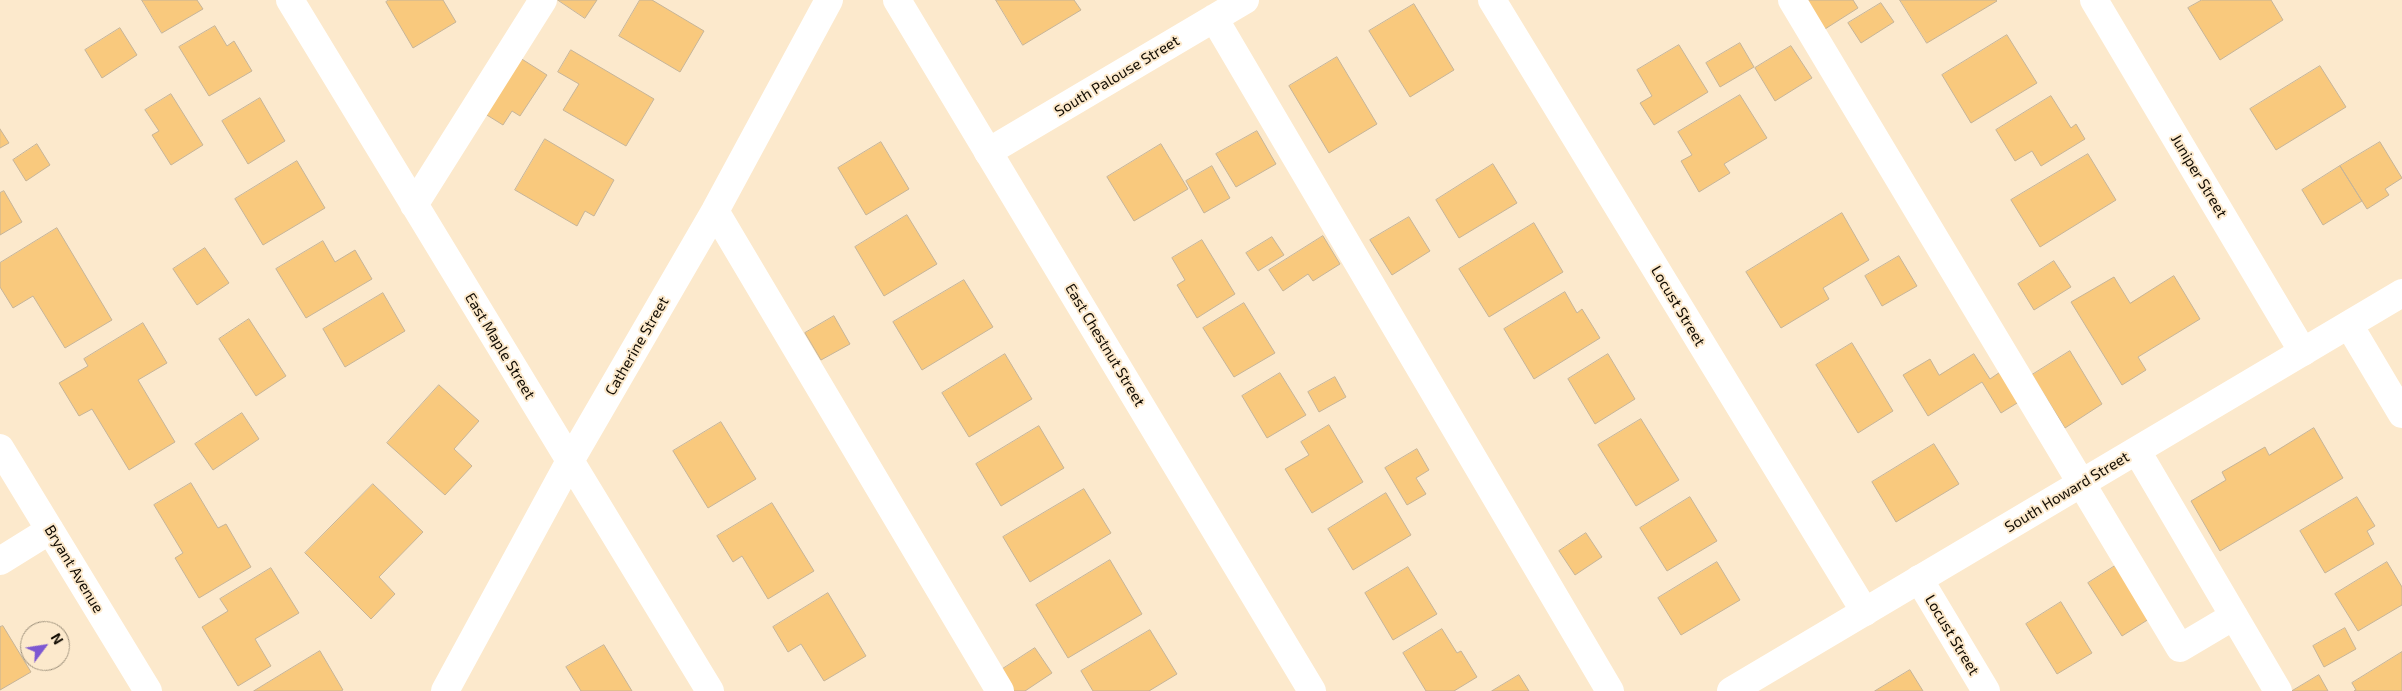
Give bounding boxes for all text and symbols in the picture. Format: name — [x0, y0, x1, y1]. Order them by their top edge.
street label: South Palouse Street — [1051, 32, 1183, 120]
street label: Juniper Street — [2167, 131, 2231, 221]
street label: Locust Street — [1647, 263, 1709, 349]
street label: East Chestnut Street — [1061, 280, 1149, 410]
street label: East Maple Street — [461, 290, 539, 402]
street label: Catherine Street — [602, 294, 672, 398]
street label: South Howard Street — [2002, 448, 2132, 536]
street label: Bryant Avenue — [41, 522, 107, 616]
street label: Locust Street — [1921, 592, 1983, 678]
north arrow — [20, 621, 70, 671]
text: N — [48, 630, 67, 647]

